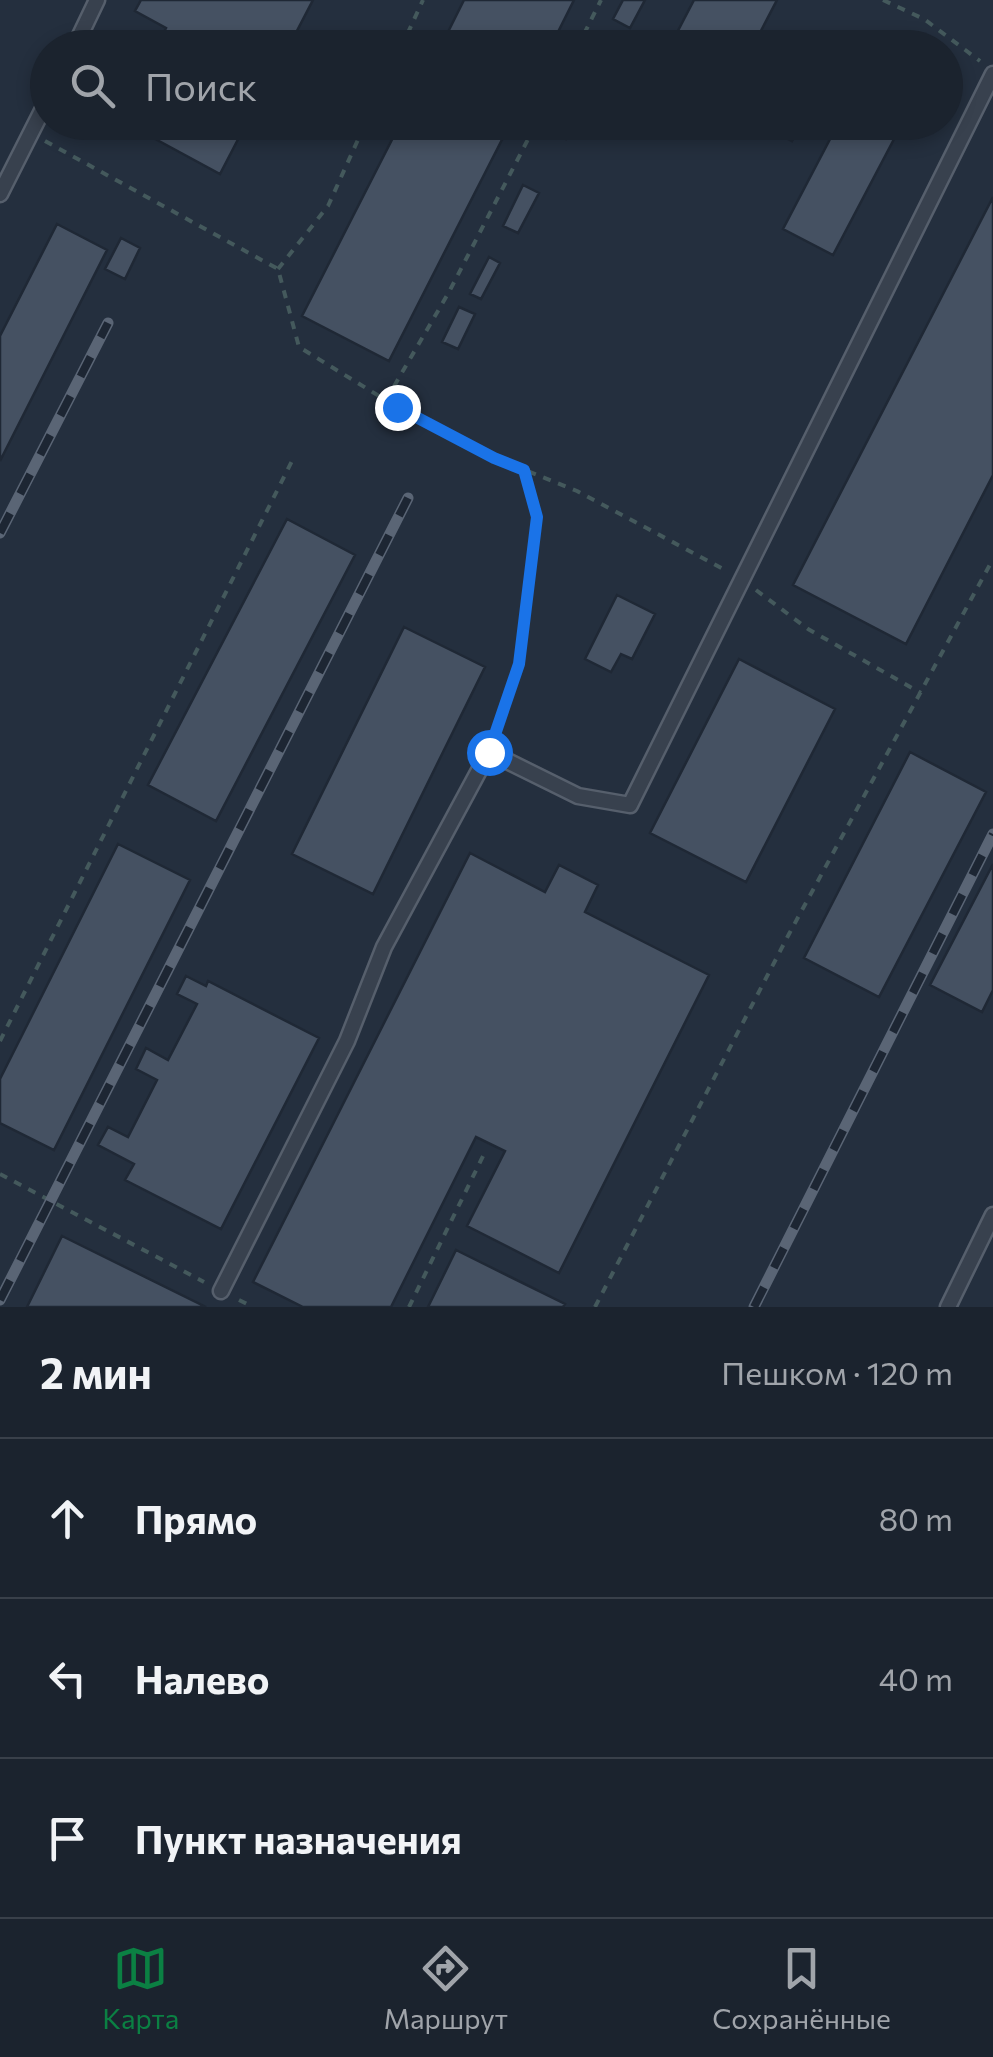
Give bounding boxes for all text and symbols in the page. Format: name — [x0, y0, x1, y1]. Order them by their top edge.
search box — [30, 30, 963, 140]
icon: search — [65, 58, 120, 113]
text: Поиск — [145, 62, 257, 109]
route end — [375, 385, 421, 431]
route start — [467, 730, 513, 776]
text: 2 мин — [40, 1346, 152, 1398]
text: Пешком · 120 m — [721, 1352, 953, 1392]
icon: ahead — [40, 1491, 95, 1546]
text: Прямо — [135, 1495, 257, 1542]
text: 80 m — [879, 1498, 953, 1538]
icon: left — [40, 1651, 95, 1706]
text: Налево — [135, 1655, 269, 1702]
text: 40 m — [879, 1658, 953, 1698]
icon: arrive — [40, 1811, 95, 1866]
text: Пункт назначения — [135, 1815, 462, 1862]
tab: Карта — [102, 1941, 179, 2035]
tab: Маршрут — [384, 1941, 508, 2035]
tab: Сохранённые — [712, 1941, 891, 2035]

